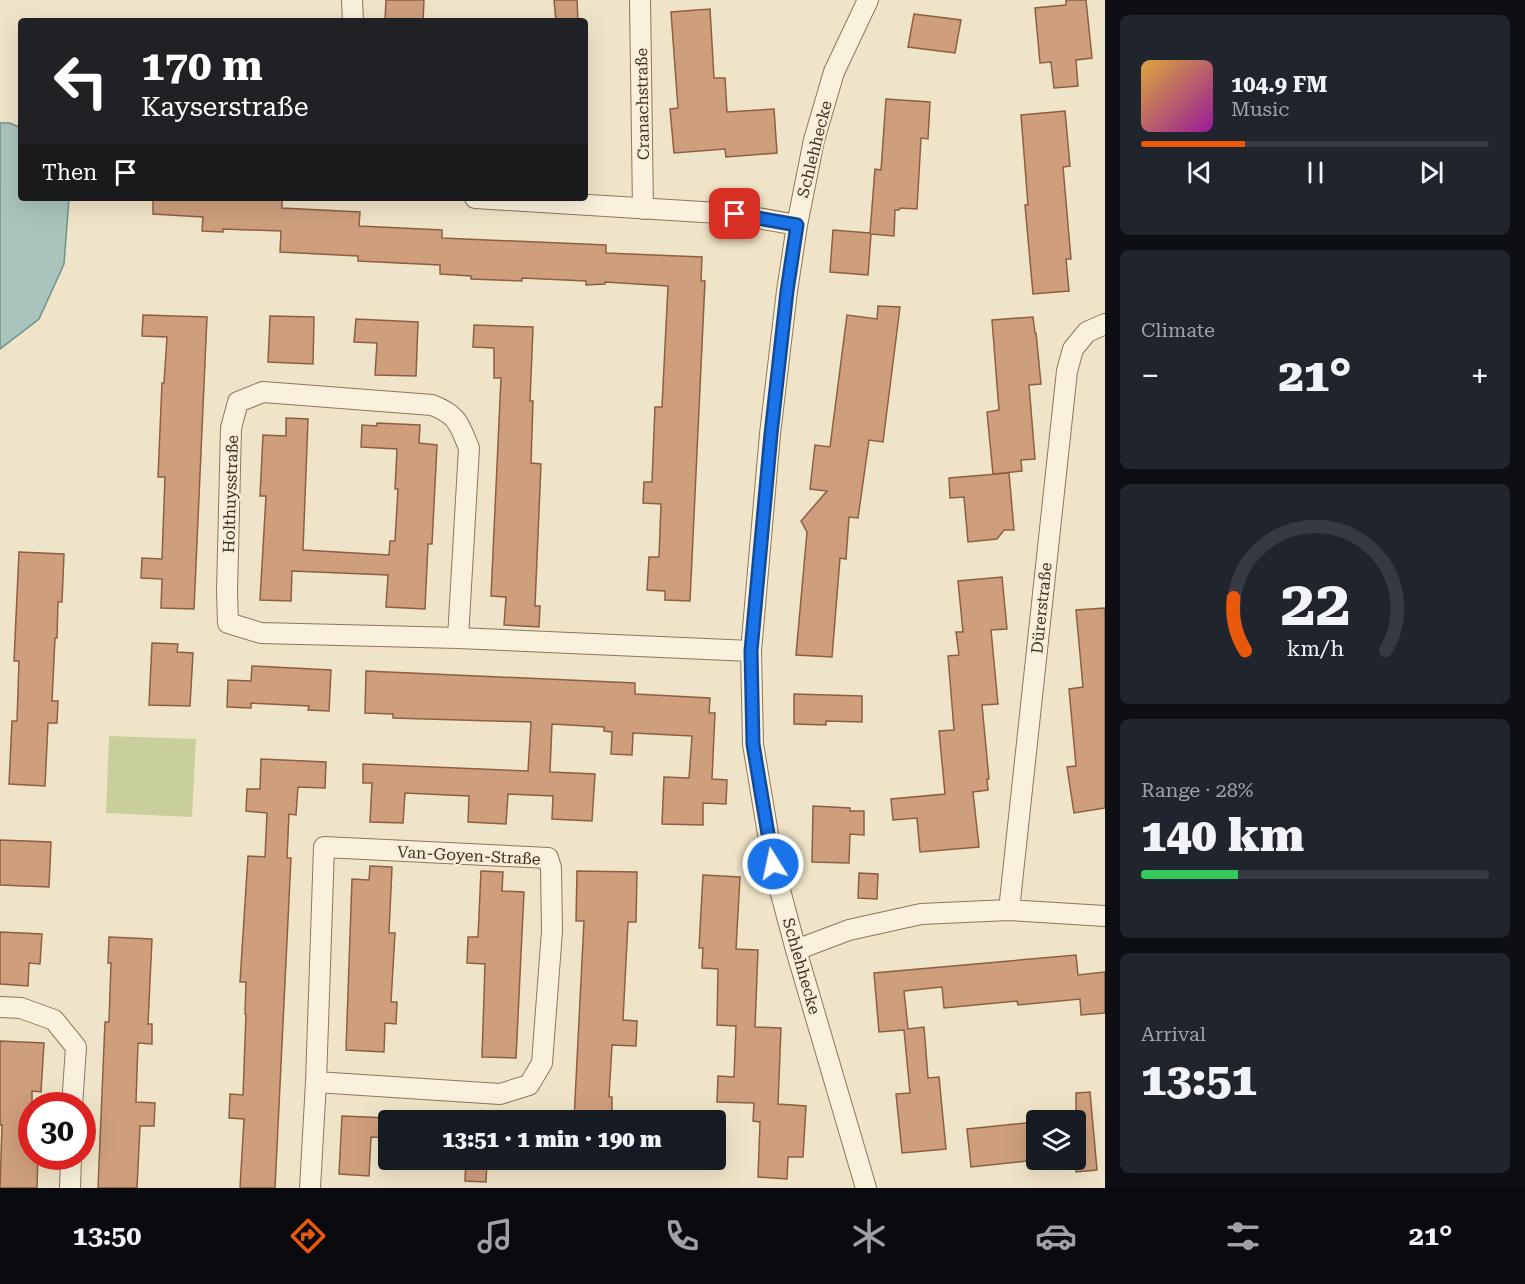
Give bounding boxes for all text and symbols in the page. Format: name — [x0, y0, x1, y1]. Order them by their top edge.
text: 170 m — [141, 41, 263, 90]
icon: left — [42, 42, 120, 120]
street label: Cranachstraße — [632, 48, 653, 160]
text: 104.9 FM — [1231, 72, 1328, 97]
text: Kayserstraße — [141, 91, 309, 123]
text: Music — [1231, 97, 1290, 121]
street label: Schlehhecke — [793, 98, 836, 200]
icon: arrive — [109, 156, 142, 189]
icon: previous — [1183, 156, 1216, 189]
icon: pause — [1299, 156, 1332, 189]
icon: next — [1415, 156, 1448, 189]
text: Then — [42, 160, 97, 185]
pin — [709, 188, 760, 239]
icon: arrive — [718, 197, 751, 230]
text: Climate — [1141, 318, 1215, 342]
text: 21° — [1279, 349, 1352, 402]
text: − — [1141, 356, 1159, 395]
text: + — [1471, 356, 1489, 395]
street label: Holthuysstraße — [219, 434, 242, 553]
street label: Dürerstraße — [1027, 561, 1056, 655]
text: 22 — [1280, 567, 1350, 640]
text: km/h — [1286, 636, 1344, 661]
text: Range · 28% — [1141, 778, 1253, 802]
text: 140 km — [1141, 809, 1304, 862]
position arrow — [741, 832, 805, 896]
street label: Van-Goyen-Straße — [397, 842, 541, 869]
street label: Schlehhecke — [779, 916, 824, 1017]
text: Arrival — [1141, 1022, 1206, 1046]
text: 13:51 — [1141, 1053, 1257, 1106]
speed limit sign: 30 — [18, 1092, 96, 1170]
map controls — [1026, 1110, 1086, 1170]
button: layers — [1026, 1110, 1086, 1170]
text: 13:51 · 1 min · 190 m — [442, 1127, 662, 1152]
icon: directions — [287, 1215, 329, 1257]
icon: music — [474, 1215, 516, 1257]
icon: phone — [661, 1215, 703, 1257]
icon: climate — [848, 1215, 890, 1257]
icon: car — [1035, 1215, 1077, 1257]
icon: filters — [1222, 1215, 1264, 1257]
text: 13:50 — [73, 1220, 141, 1252]
text: 21° — [1409, 1220, 1452, 1252]

